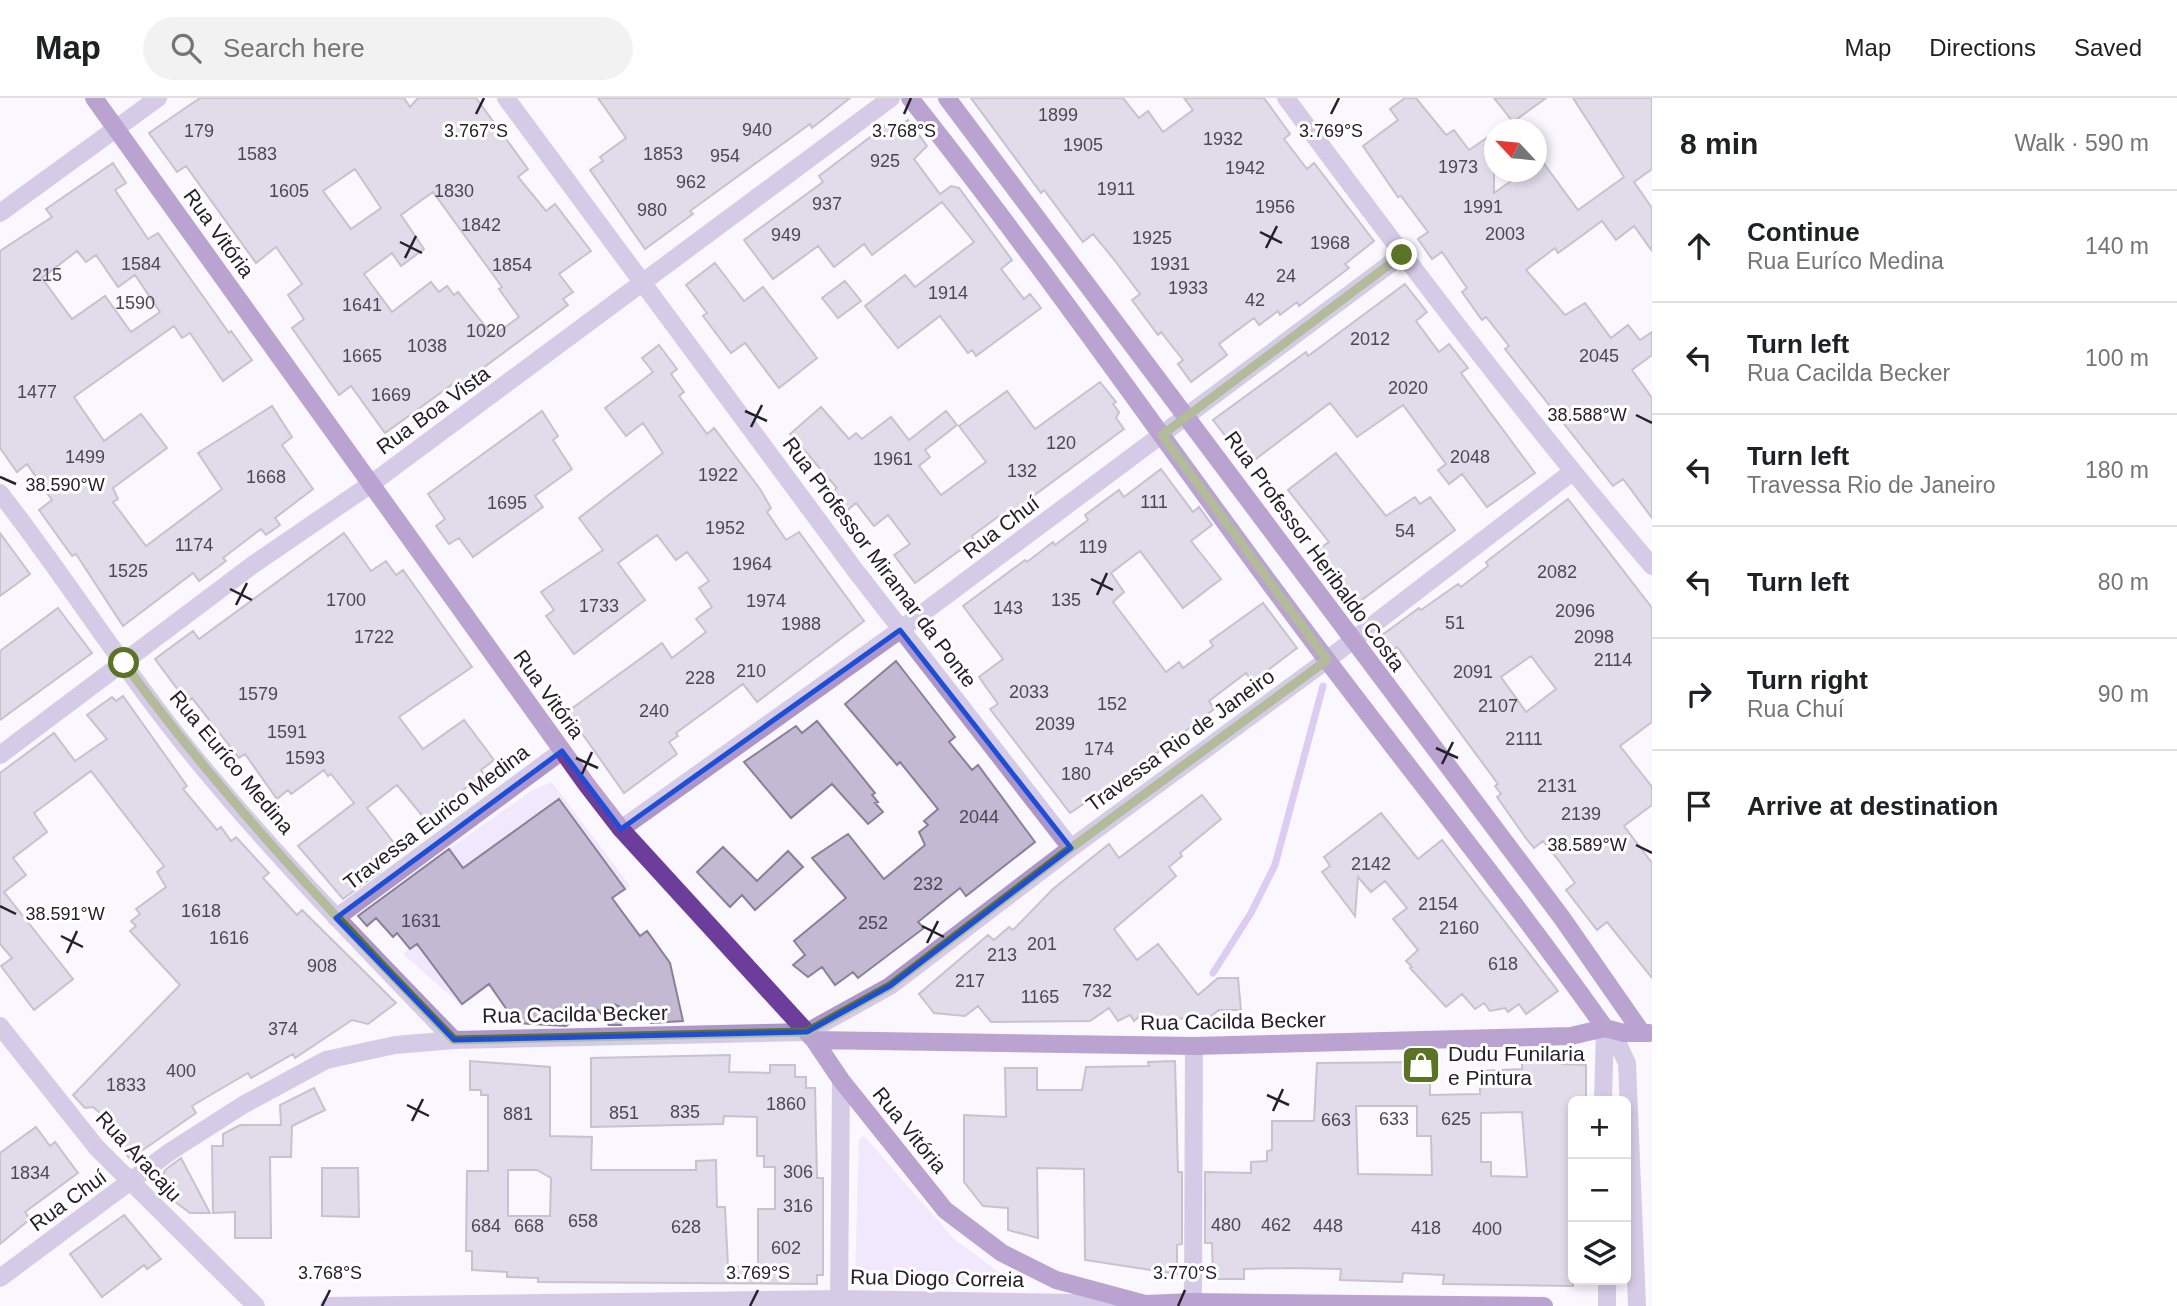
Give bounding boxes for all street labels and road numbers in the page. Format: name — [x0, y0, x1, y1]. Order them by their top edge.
street label: Rua Vitória — [179, 184, 259, 282]
street label: Rua Boa Vista — [372, 361, 494, 459]
street label: Rua Professor Heribaldo Costa — [1220, 427, 1410, 676]
street label: Rua Professor Miramar da Ponte — [778, 433, 982, 691]
street label: Rua Chuí — [959, 491, 1043, 563]
street label: Rua Vitória — [509, 645, 589, 743]
street label: Travessa Rio de Janeiro — [1081, 664, 1279, 816]
street label: Rua Euríco Medina — [165, 686, 299, 838]
street label: Travessa Eurico Medina — [339, 740, 533, 894]
street label: Rua Cacilda Becker — [482, 1001, 668, 1027]
street label: Rua Cacilda Becker — [1140, 1008, 1326, 1034]
street label: Rua Vitória — [868, 1083, 952, 1178]
street label: Rua Aracaju — [92, 1106, 186, 1206]
street label: Rua Chuí — [25, 1165, 111, 1235]
street label: Rua Diogo Correia — [850, 1265, 1024, 1291]

